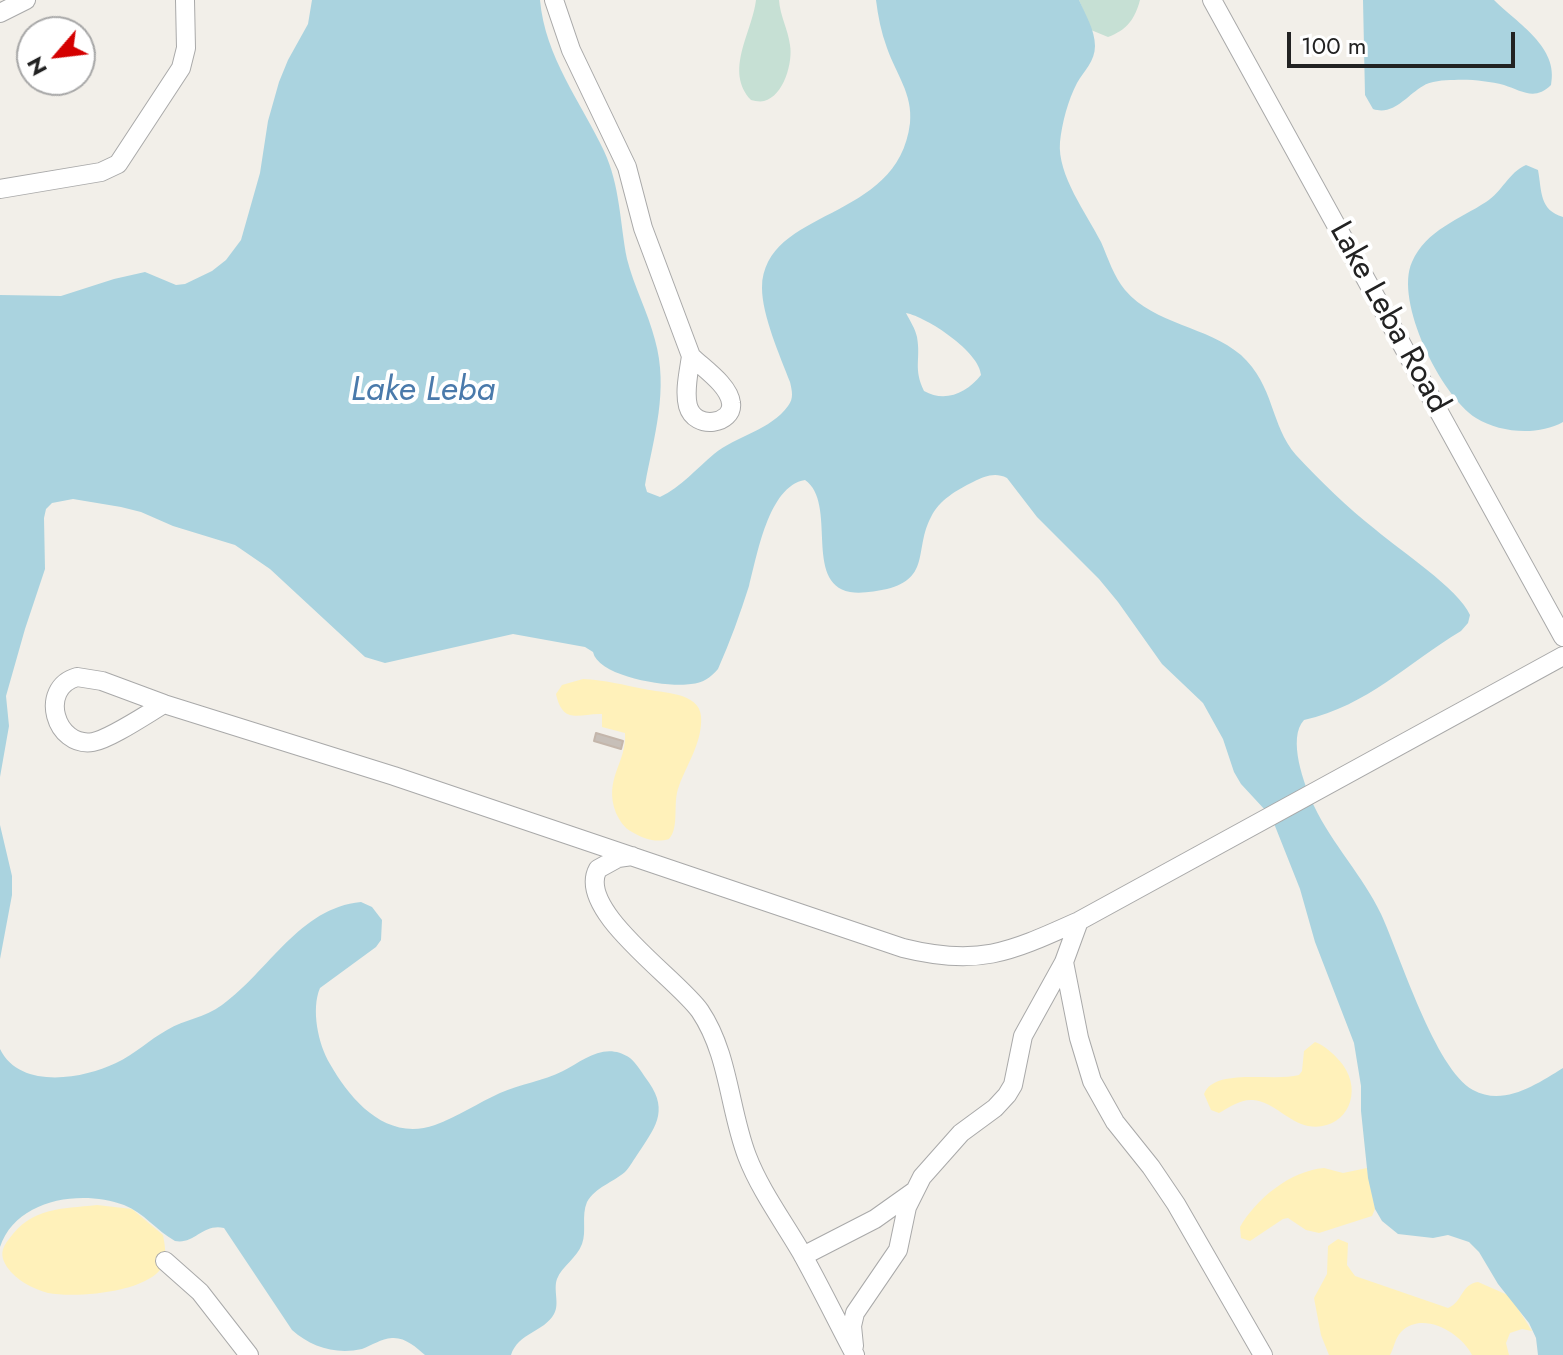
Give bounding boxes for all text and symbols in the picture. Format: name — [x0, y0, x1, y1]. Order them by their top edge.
north arrow — [16, 16, 96, 96]
scale bar — [1291, 16, 1519, 66]
text: 100 m — [1301, 28, 1367, 63]
text: N — [18, 51, 55, 82]
street label: Lake Leba Road — [1320, 216, 1456, 420]
water label: Lake Leba — [351, 372, 495, 412]

